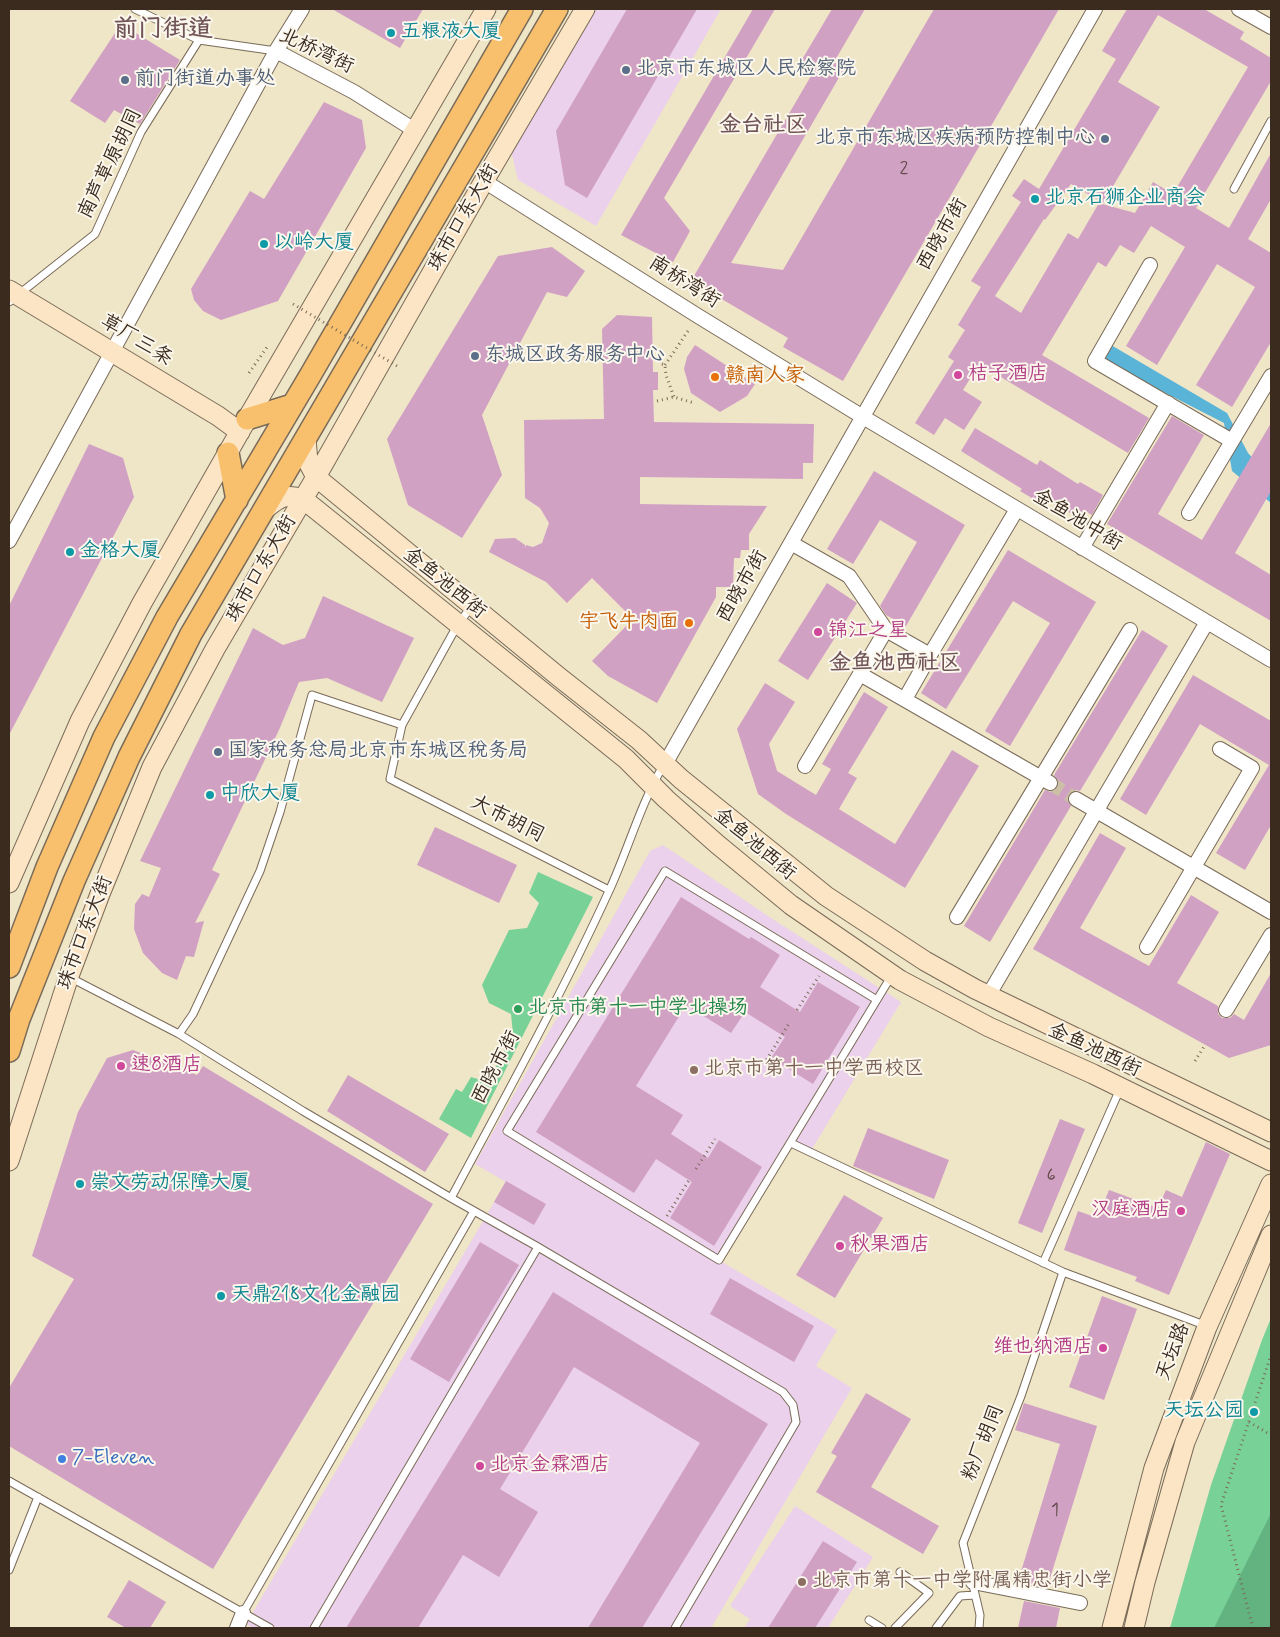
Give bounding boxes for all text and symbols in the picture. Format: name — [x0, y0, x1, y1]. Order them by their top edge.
district label: 前门街道 — [113, 16, 213, 46]
place label: 五粮液大厦 — [401, 21, 501, 45]
street label: 北桥湾街 — [275, 24, 357, 80]
marker: 五粮液大厦 — [385, 27, 397, 39]
place label: 北京市东城区人民检察院 — [636, 58, 856, 82]
marker: 北京市东城区人民检察院 — [620, 64, 632, 76]
place label: 前门街道办事处 — [135, 68, 275, 92]
marker: 前门街道办事处 — [119, 74, 131, 86]
street label: 南芦草原胡同 — [74, 105, 148, 223]
district label: 金台社区 — [719, 113, 807, 139]
place label: 北京市东城区疾病预防控制中心 — [815, 127, 1095, 151]
marker: 北京市东城区疾病预防控制中心 — [1099, 133, 1111, 145]
house number: 2 — [900, 158, 908, 180]
street label: 珠市口东大街 — [424, 160, 504, 276]
place label: 北京石狮企业商会 — [1045, 187, 1205, 211]
marker: 北京石狮企业商会 — [1029, 193, 1041, 205]
street label: 西晓市街 — [913, 194, 973, 276]
place label: 以岭大厦 — [274, 232, 354, 256]
marker: 以岭大厦 — [258, 238, 270, 250]
street label: 南桥湾街 — [644, 252, 724, 314]
street label: 草厂三条 — [96, 310, 176, 372]
place label: 东城区政务服务中心 — [485, 344, 665, 368]
marker: 东城区政务服务中心 — [469, 350, 481, 362]
place label: 桔子酒店 — [968, 363, 1048, 387]
place label: 赣南人家 — [725, 365, 805, 389]
marker: 桔子酒店 — [952, 369, 964, 381]
marker: 赣南人家 — [709, 371, 721, 383]
street label: 金鱼池中街 — [1028, 485, 1126, 557]
street label: 珠市口东大街 — [222, 511, 302, 627]
place label: 金格大厦 — [80, 540, 160, 564]
street label: 金鱼池西街 — [398, 543, 490, 625]
marker: 金格大厦 — [64, 546, 76, 558]
street label: 西晓市街 — [713, 546, 773, 628]
place label: 宇飞牛肉面 — [579, 611, 679, 635]
marker: 宇飞牛肉面 — [683, 617, 695, 629]
place label: 锦江之星 — [828, 620, 908, 644]
marker: 锦江之星 — [812, 626, 824, 638]
district label: 金鱼池西社区 — [829, 651, 961, 677]
place label: 国家税务总局北京市东城区税务局 — [228, 740, 528, 764]
marker: 国家税务总局北京市东城区税务局 — [212, 746, 224, 758]
place label: 中欣大厦 — [220, 783, 300, 807]
marker: 中欣大厦 — [204, 789, 216, 801]
street label: 大市胡同 — [466, 791, 548, 849]
street label: 金鱼池西街 — [708, 804, 800, 886]
street label: 珠市口东大街 — [53, 873, 119, 993]
place label: 北京市第十一中学北操场 — [528, 997, 748, 1021]
marker: 北京市第十一中学北操场 — [512, 1003, 524, 1015]
street label: 金鱼池西街 — [1044, 1019, 1144, 1083]
street label: 西晓市街 — [468, 1027, 526, 1109]
place label: 速8酒店 — [131, 1054, 202, 1078]
place label: 北京市第十一中学西校区 — [704, 1058, 924, 1082]
marker: 速8酒店 — [115, 1060, 127, 1072]
marker: 北京市第十一中学西校区 — [688, 1064, 700, 1076]
house number: 6 — [1046, 1165, 1056, 1187]
place label: 崇文劳动保障大厦 — [90, 1172, 250, 1196]
marker: 崇文劳动保障大厦 — [74, 1178, 86, 1190]
place label: 汉庭酒店 — [1091, 1199, 1171, 1223]
marker: 汉庭酒店 — [1175, 1205, 1187, 1217]
place label: 秋果酒店 — [850, 1234, 930, 1258]
marker: 秋果酒店 — [834, 1240, 846, 1252]
place label: 天鼎218文化金融园 — [231, 1284, 400, 1308]
marker: 天鼎218文化金融园 — [215, 1290, 227, 1302]
street label: 天坛路 — [1152, 1320, 1196, 1384]
place label: 维也纳酒店 — [993, 1336, 1093, 1360]
marker: 维也纳酒店 — [1097, 1342, 1109, 1354]
place label: 天坛公园 — [1164, 1400, 1244, 1424]
street label: 粉厂胡同 — [958, 1401, 1010, 1485]
marker: 天坛公园 — [1248, 1406, 1260, 1418]
place label: 7-Eleven — [72, 1447, 154, 1471]
marker: 7-Eleven — [56, 1453, 68, 1465]
place label: 北京金霖酒店 — [490, 1454, 610, 1478]
marker: 北京金霖酒店 — [474, 1460, 486, 1472]
house number: 1 — [1051, 1500, 1059, 1522]
place label: 北京市第十一中学附属精忠街小学 — [812, 1570, 1112, 1594]
marker: 北京市第十一中学附属精忠街小学 — [796, 1576, 808, 1588]

